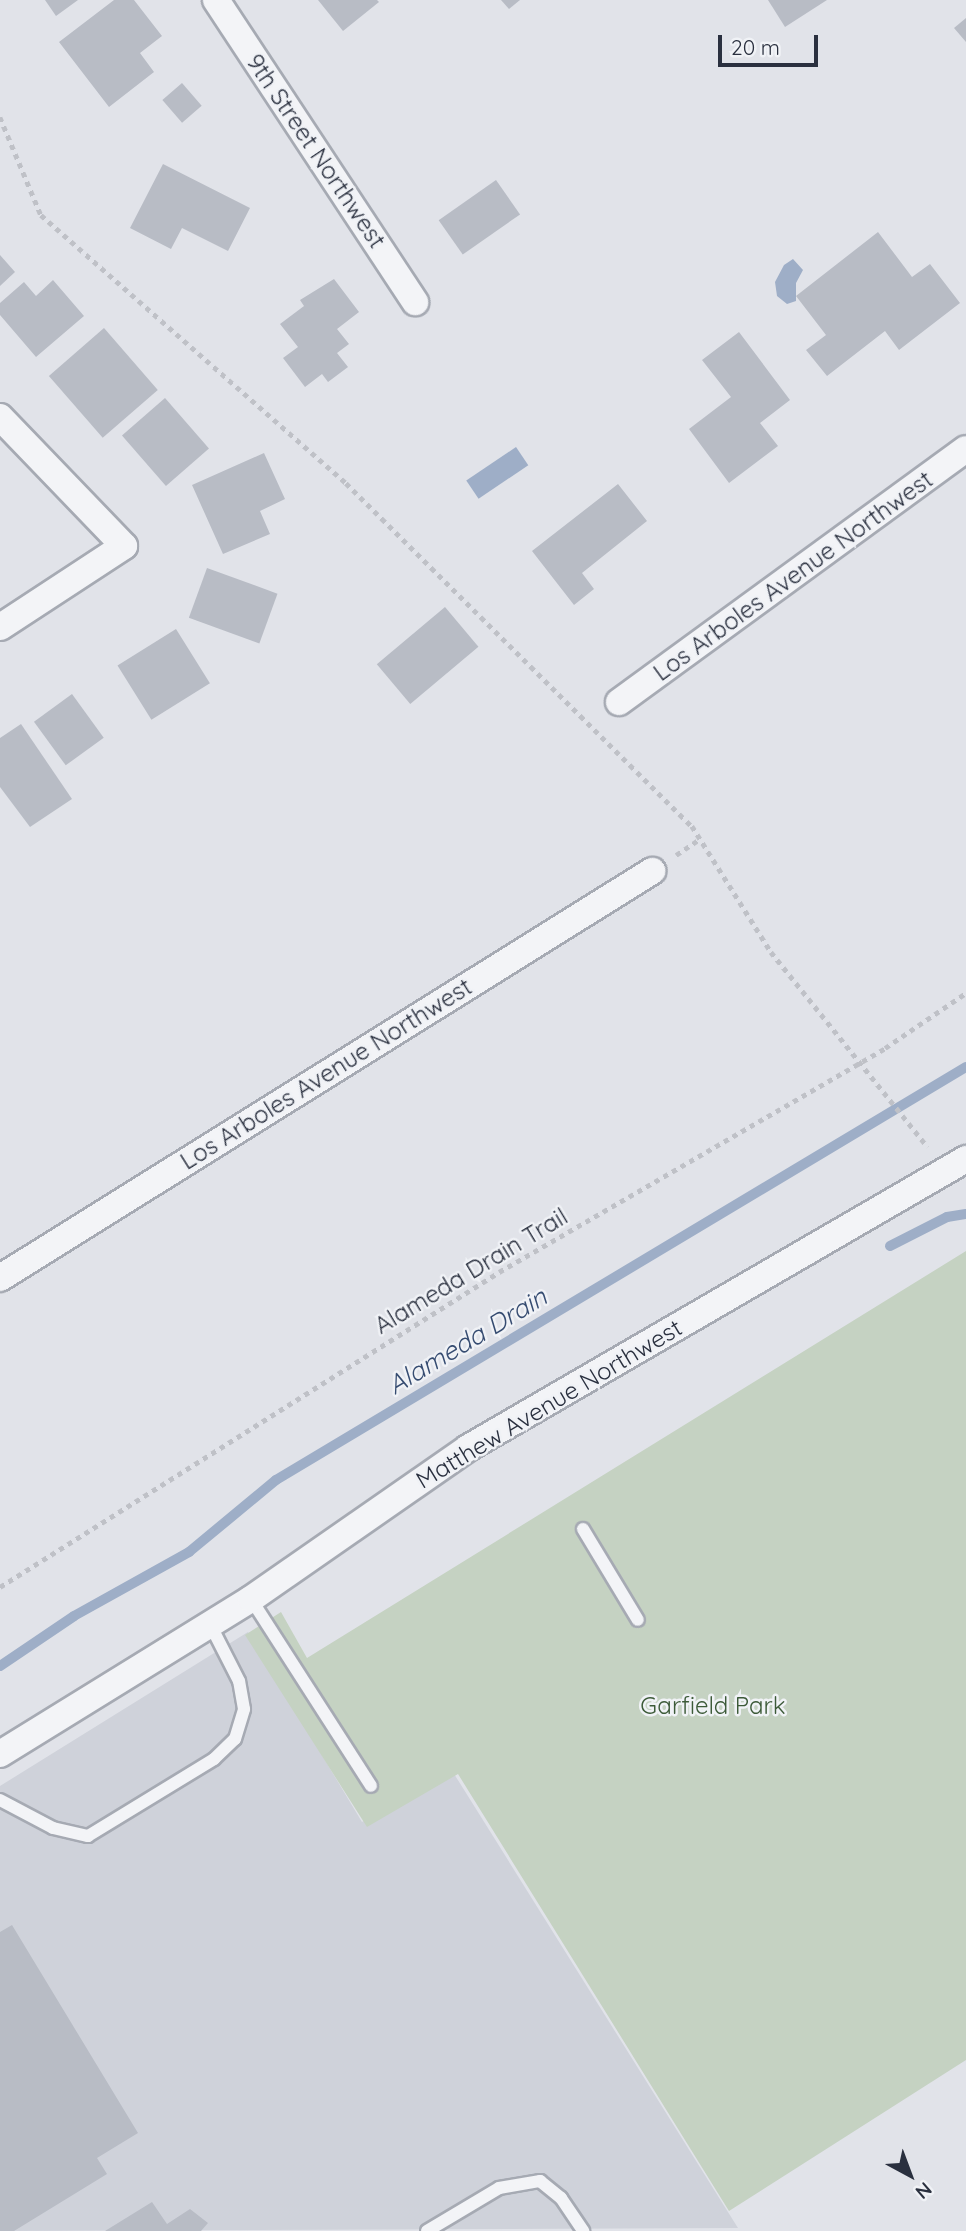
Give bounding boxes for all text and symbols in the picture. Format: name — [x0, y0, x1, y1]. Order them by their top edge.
scale bar — [721, 21, 821, 65]
text: 20 m — [731, 34, 780, 60]
street label: 9th Street Northwest — [240, 49, 392, 253]
street label: Los Arboles Avenue Northwest — [648, 465, 938, 687]
street label: Los Arboles Avenue Northwest — [175, 972, 477, 1176]
street label: Alameda Drain Trail — [369, 1202, 573, 1340]
water label: Alameda Drain — [382, 1281, 552, 1401]
street label: Matthew Avenue Northwest — [411, 1313, 687, 1495]
park label: Garfield Park — [640, 1692, 786, 1720]
north arrow — [875, 2140, 945, 2210]
text: N — [911, 2177, 937, 2204]

